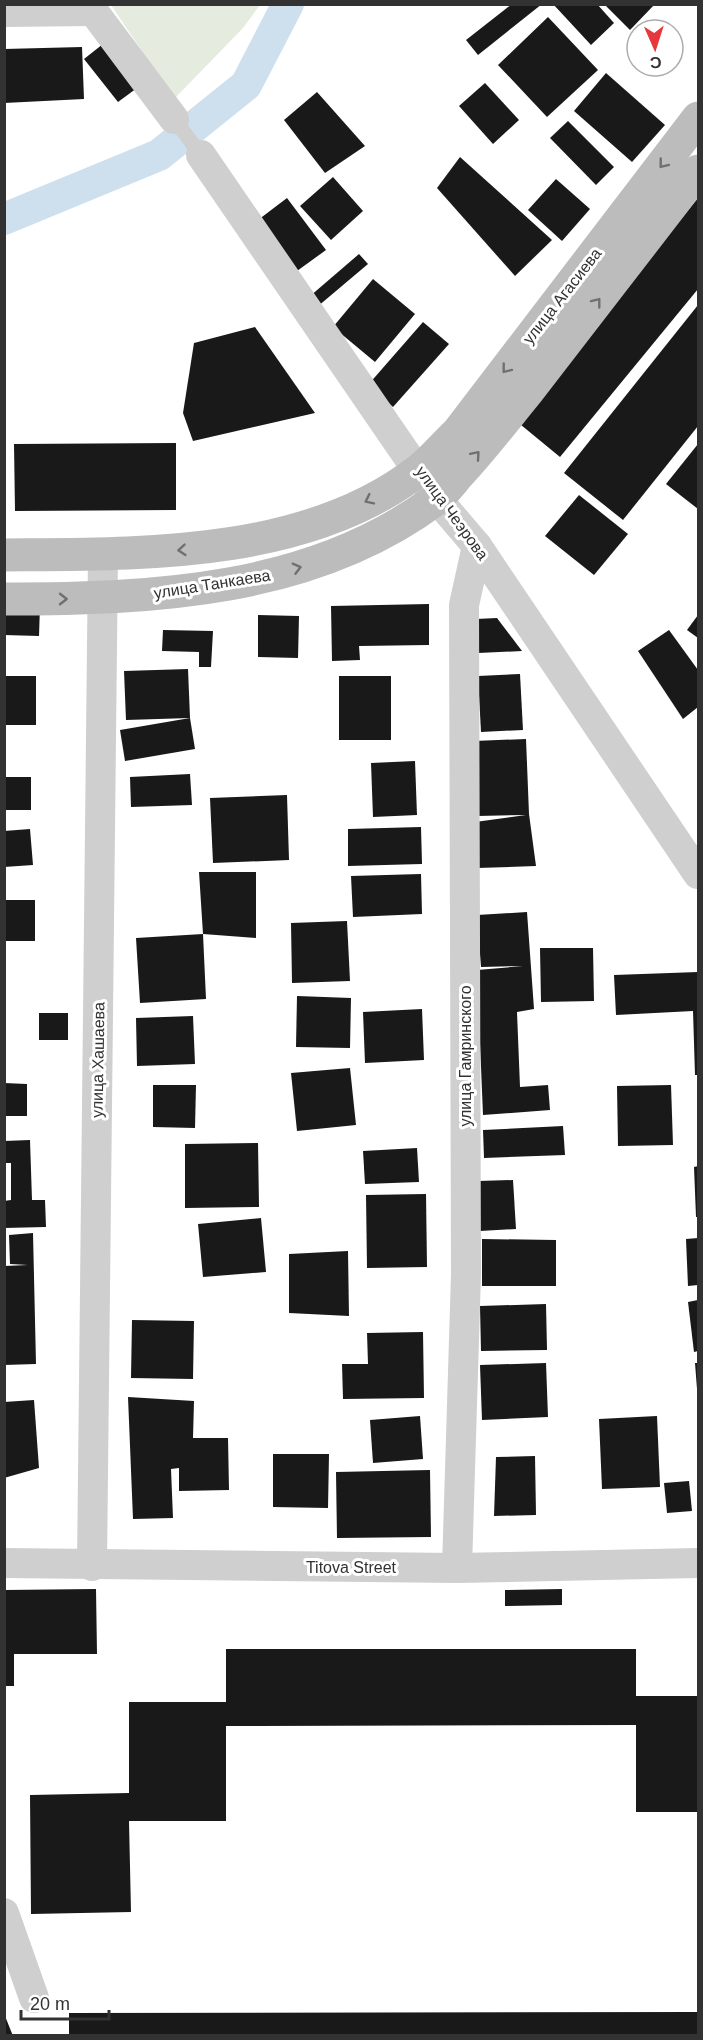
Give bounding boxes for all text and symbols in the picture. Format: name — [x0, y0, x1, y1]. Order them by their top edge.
north arrow — [625, 18, 685, 78]
text: С — [649, 54, 662, 71]
one-way arrow — [659, 157, 670, 168]
street label: улица Агасиева — [519, 245, 605, 347]
one-way arrow — [589, 298, 600, 309]
one-way arrow — [502, 362, 513, 373]
one-way arrow — [469, 451, 480, 462]
street label: улица Чеэрова — [412, 463, 492, 563]
one-way arrow — [365, 493, 376, 504]
one-way arrow — [178, 543, 187, 556]
one-way arrow — [292, 562, 302, 575]
street label: улица Танкаева — [153, 566, 271, 602]
one-way arrow — [58, 593, 67, 605]
street label: улица Гамринского — [457, 985, 474, 1127]
street label: улица Хашаева — [88, 1002, 108, 1118]
street label: Titova Street — [306, 1559, 397, 1576]
scale bar — [21, 1983, 110, 2021]
text: 20 m — [30, 1994, 70, 2014]

